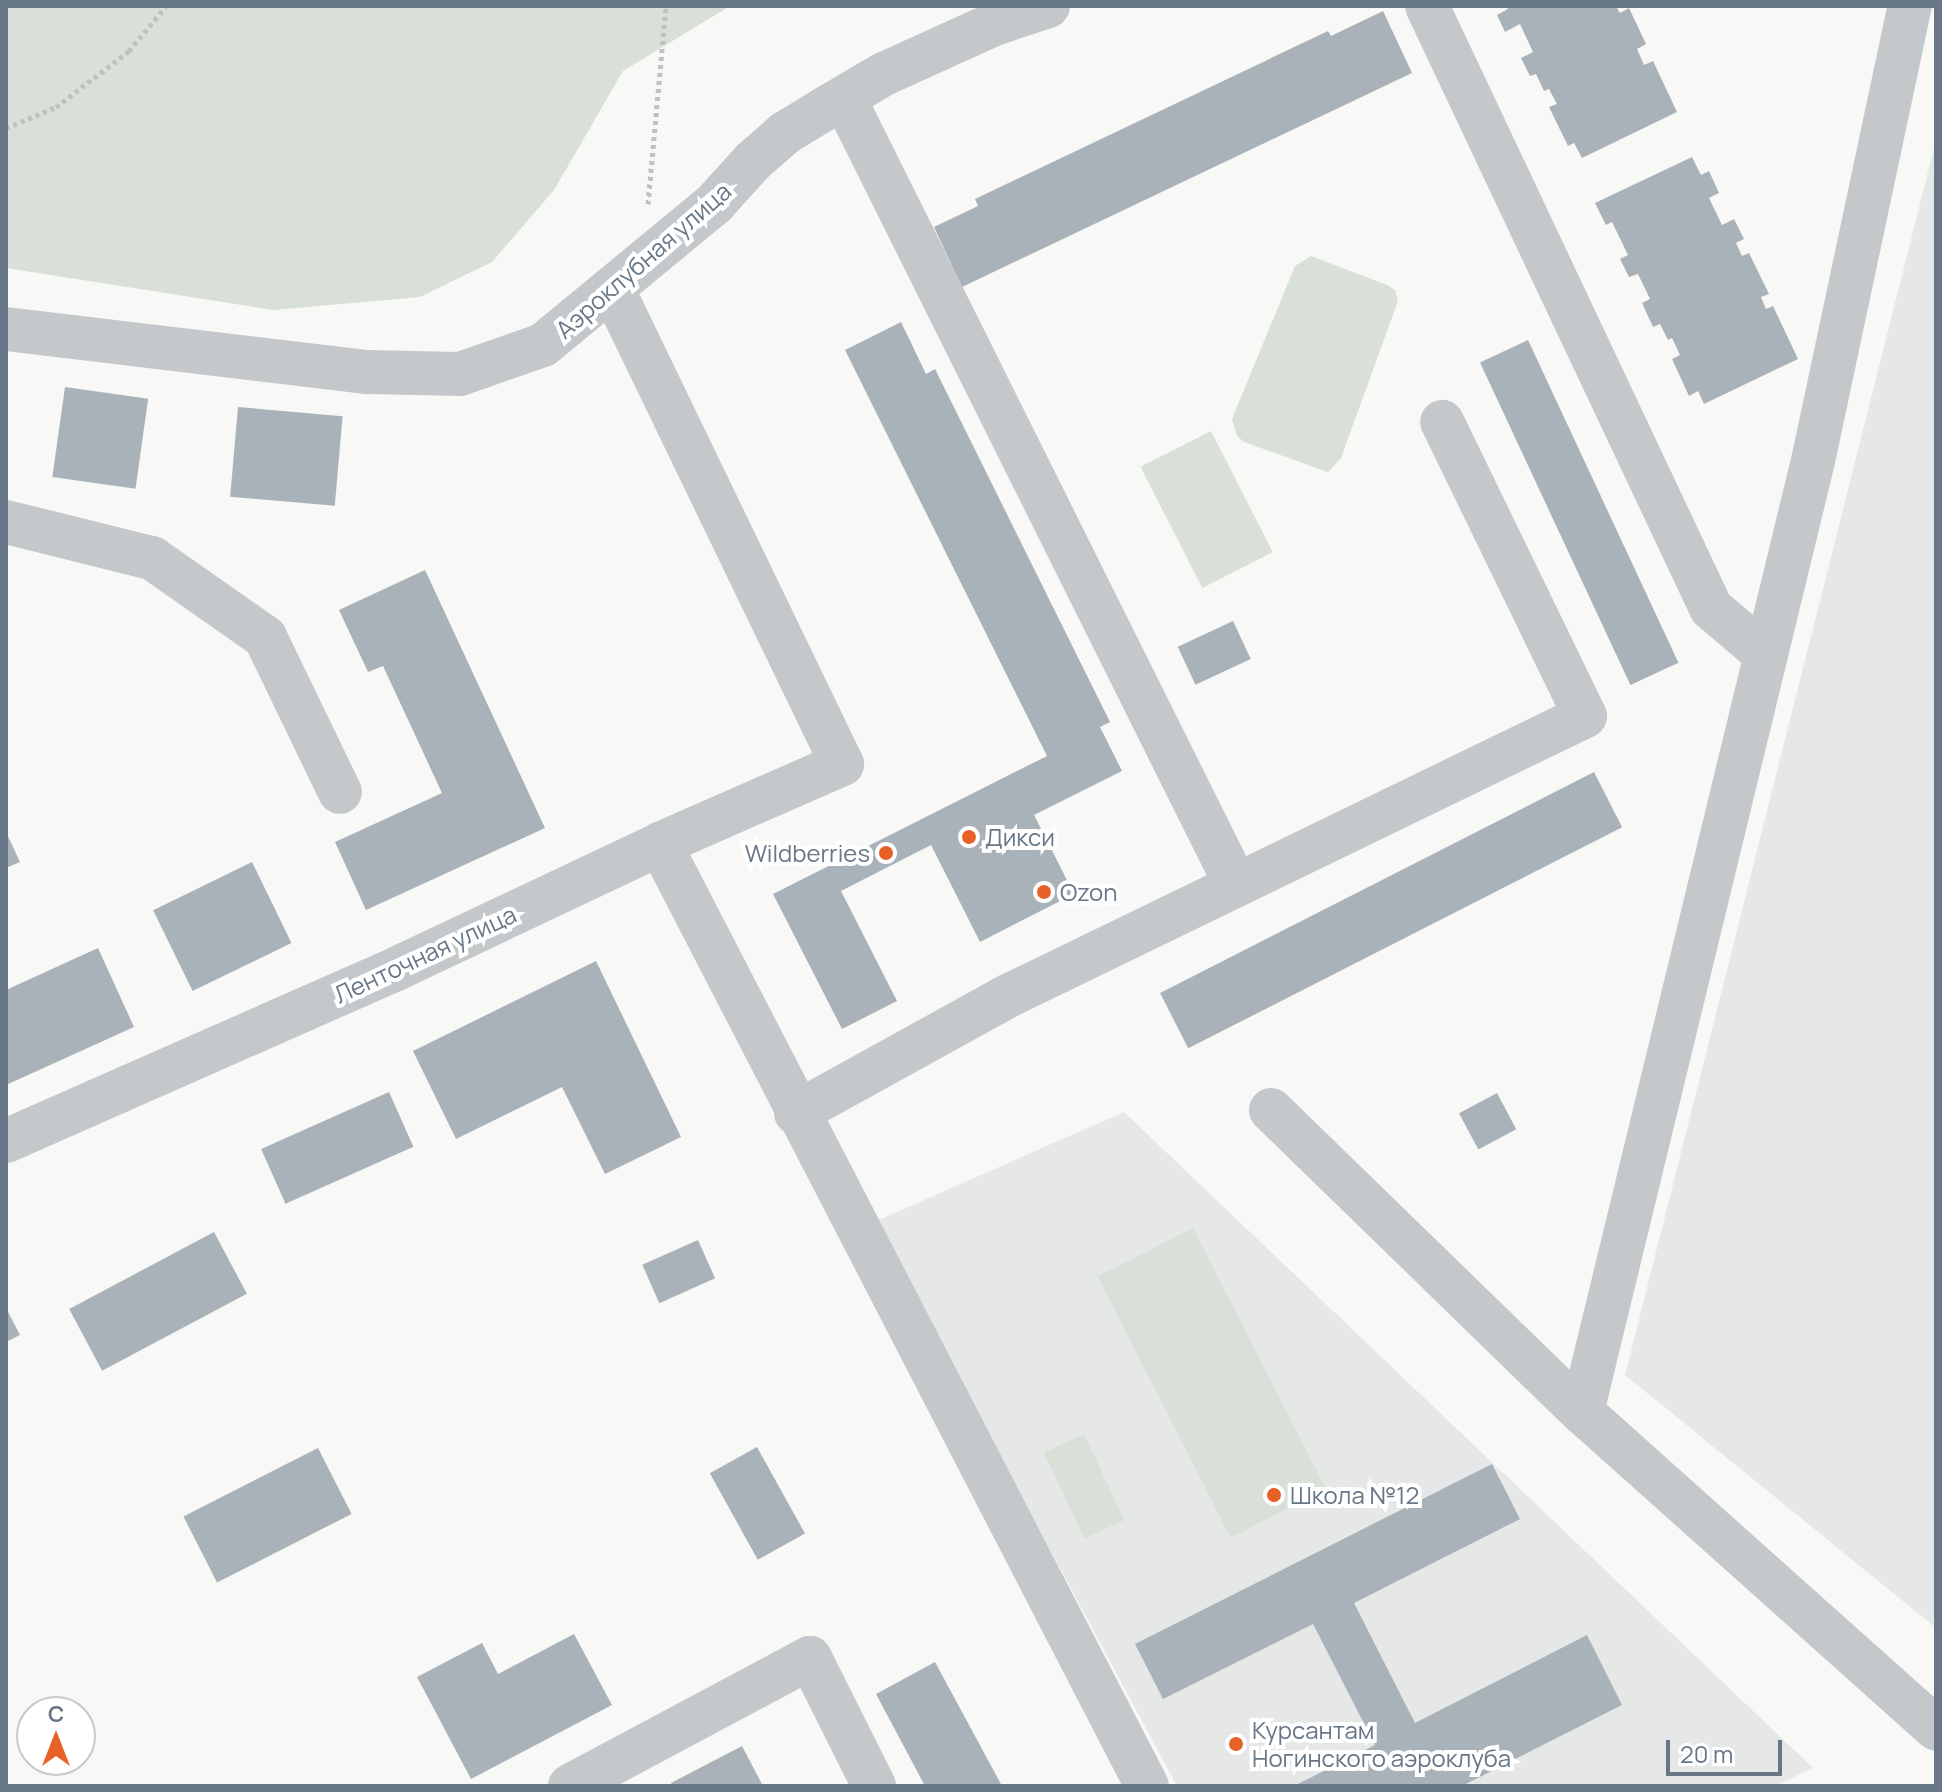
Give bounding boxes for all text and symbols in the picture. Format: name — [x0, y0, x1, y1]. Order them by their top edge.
street label: Аэроклубная улица — [550, 176, 736, 344]
place label: Дикси — [985, 823, 1055, 851]
marker: Дикси — [960, 828, 978, 846]
place label: Wildberries — [745, 839, 870, 867]
marker: Wildberries — [877, 844, 895, 862]
place label: Ozon — [1060, 878, 1118, 906]
marker: Ozon — [1035, 883, 1053, 901]
street label: Ленточная улица — [329, 899, 521, 1009]
place label: Школа №12 — [1290, 1481, 1419, 1509]
marker: Школа №12 — [1265, 1486, 1283, 1504]
north arrow — [16, 1696, 96, 1776]
text: С — [48, 1699, 64, 1729]
place label: Курсантам Ногинского аэроклуба — [1252, 1716, 1511, 1772]
scale bar — [1670, 1724, 1786, 1774]
marker: Курсантам Ногинского аэроклуба — [1227, 1735, 1245, 1753]
text: 20 m — [1680, 1737, 1733, 1770]

